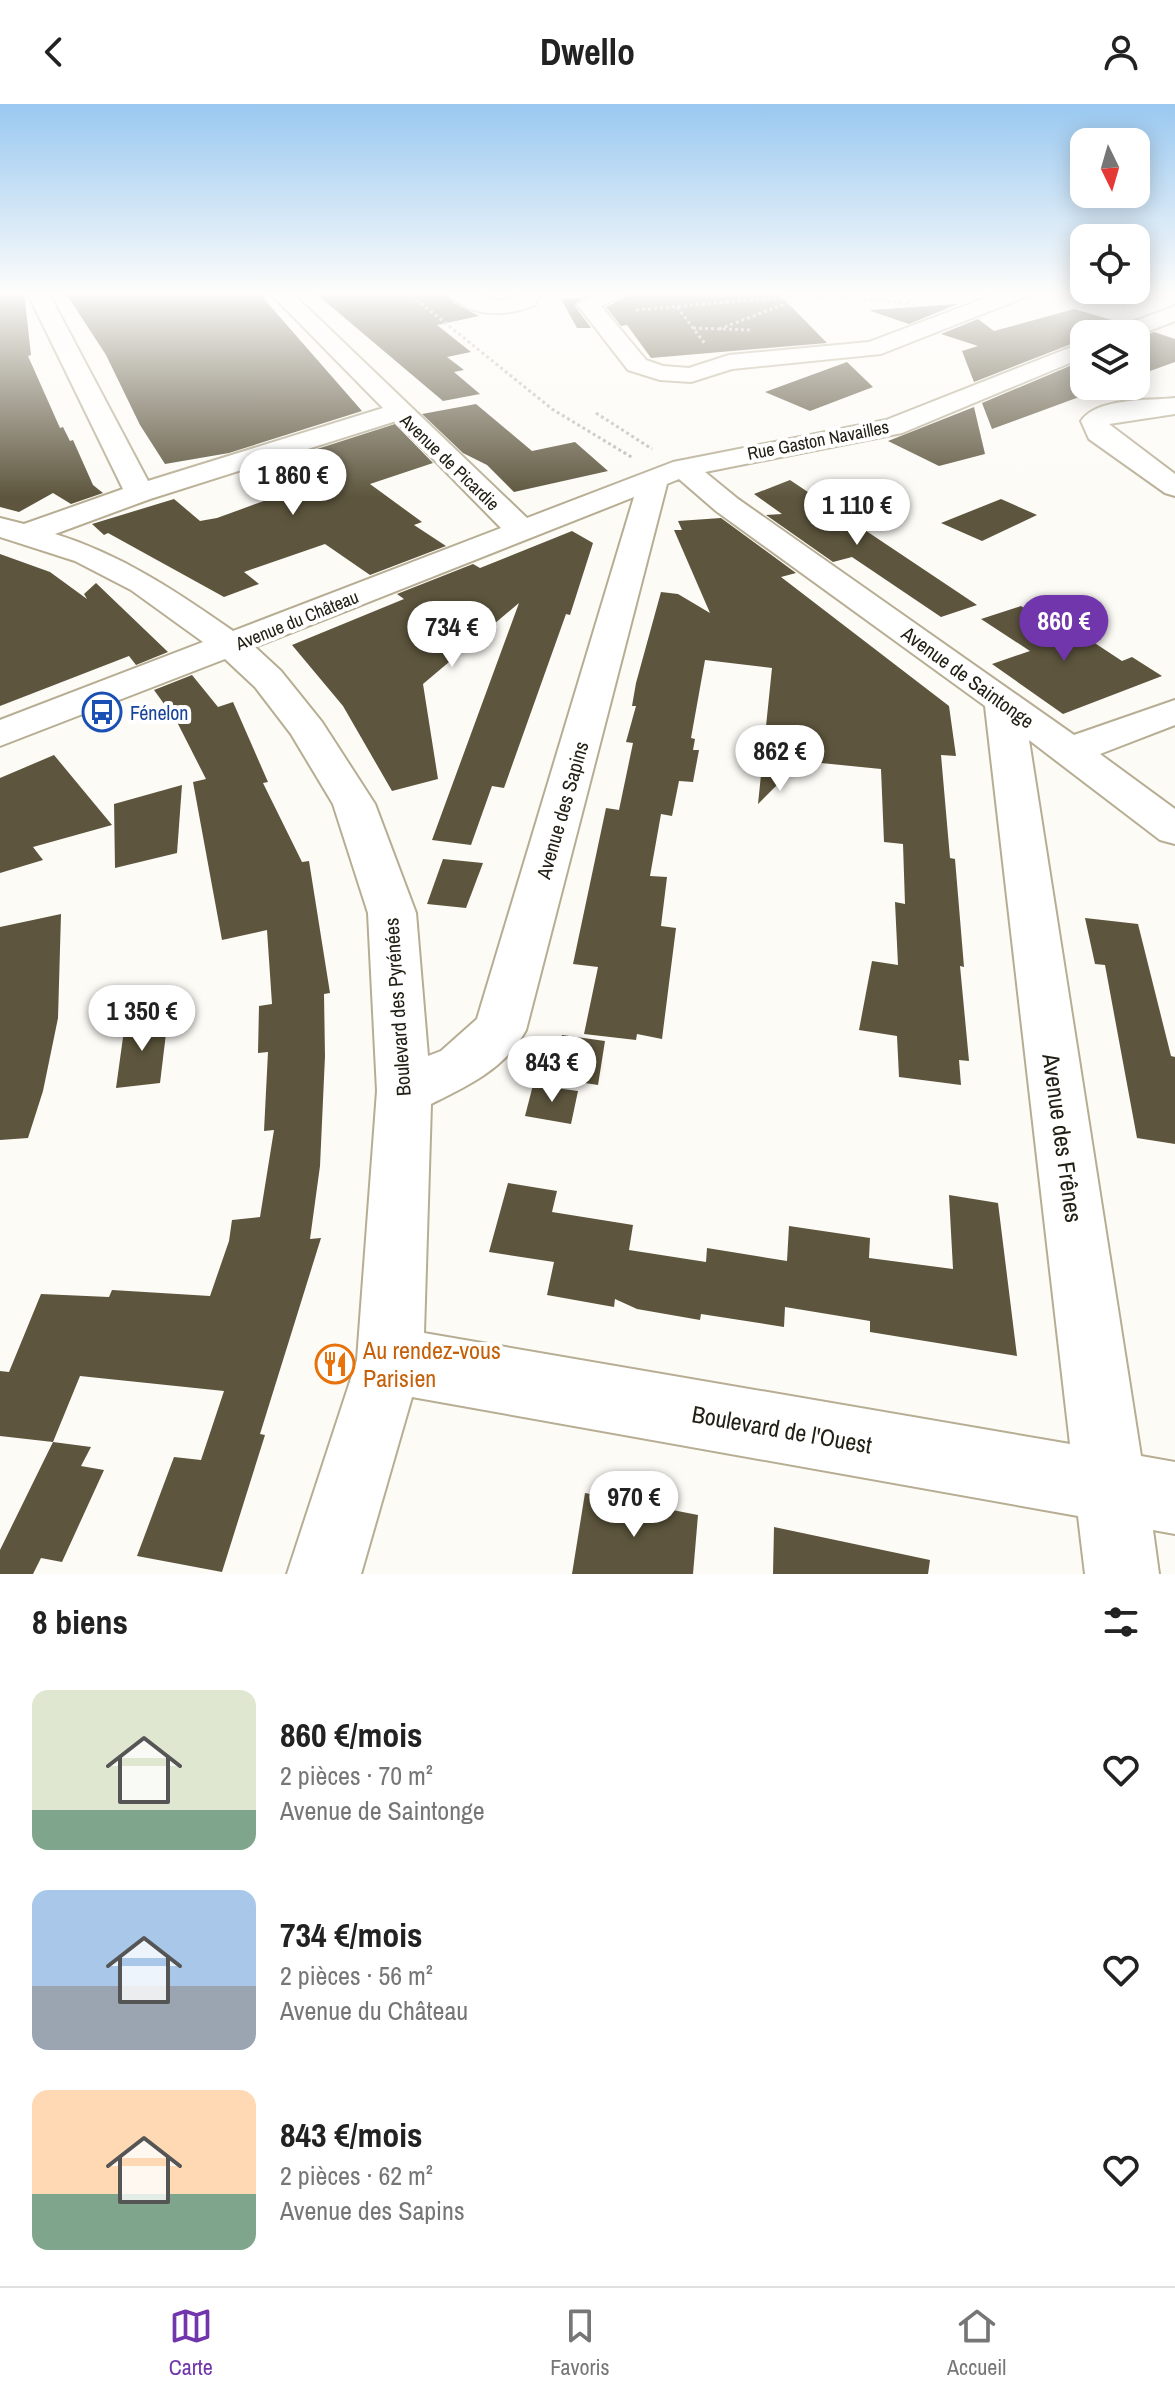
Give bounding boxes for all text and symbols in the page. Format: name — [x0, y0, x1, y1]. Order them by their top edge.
text: Dwello — [540, 28, 635, 76]
icon: back — [32, 30, 76, 74]
icon: person — [1099, 30, 1143, 74]
north arrow — [1070, 128, 1150, 208]
map controls — [1070, 128, 1150, 400]
button: locate — [1070, 224, 1150, 304]
button: layers — [1070, 320, 1150, 400]
street label: Avenue de Picardie — [394, 407, 505, 516]
street label: Rue Gaston Navailles — [745, 414, 891, 466]
pin: 1 860 € — [219, 449, 367, 517]
text: 1 860 € — [257, 457, 329, 492]
pin: 1 110 € — [783, 479, 931, 547]
text: 1 110 € — [822, 487, 892, 522]
street label: Avenue du Château — [231, 584, 362, 656]
pin: 860 € — [1008, 595, 1120, 663]
pin: 734 € — [396, 601, 508, 669]
text: 860 € — [1037, 603, 1091, 638]
text: 734 € — [425, 609, 479, 644]
street label: Avenue de Saintonge — [896, 619, 1040, 734]
bus stop icon: Fénelon — [81, 691, 123, 733]
place label: Fénelon — [130, 699, 188, 726]
pin: 862 € — [724, 725, 836, 793]
text: 862 € — [753, 733, 807, 768]
street label: Avenue des Sapins — [529, 738, 595, 883]
street label: Boulevard des Pyrénées — [377, 917, 417, 1097]
pin: 1 350 € — [68, 985, 216, 1053]
text: 1 350 € — [106, 993, 178, 1028]
pin: 843 € — [496, 1036, 608, 1104]
text: 843 € — [525, 1044, 579, 1079]
street label: Avenue des Frênes — [1035, 1050, 1091, 1225]
place label: Au rendez-vous Parisien — [362, 1334, 501, 1394]
restaurant icon: Au rendez-vous Parisien — [314, 1343, 356, 1385]
street label: Boulevard de l'Ouest — [690, 1397, 875, 1461]
pin: 970 € — [578, 1471, 690, 1539]
text: 970 € — [607, 1479, 661, 1514]
text: 8 biens — [32, 1599, 128, 1645]
icon: filters — [1099, 1600, 1143, 1644]
text: 860 €/mois — [280, 1712, 423, 1758]
icon: home — [96, 1722, 192, 1818]
icon: heart — [1099, 1748, 1143, 1792]
text: 2 pièces · 70 m² — [280, 1758, 433, 1793]
text: Avenue de Saintonge — [280, 1793, 485, 1828]
text: 734 €/mois — [280, 1912, 423, 1958]
icon: home — [96, 1922, 192, 2018]
icon: heart — [1099, 1948, 1143, 1992]
text: 2 pièces · 56 m² — [280, 1958, 433, 1993]
text: Avenue du Château — [280, 1993, 468, 2028]
text: 843 €/mois — [280, 2112, 423, 2158]
icon: home — [96, 2122, 192, 2218]
icon: heart — [1099, 2148, 1143, 2192]
text: 2 pièces · 62 m² — [280, 2158, 433, 2193]
text: Avenue des Sapins — [280, 2193, 465, 2228]
tab: Carte — [169, 2304, 213, 2382]
tab: Favoris — [550, 2304, 610, 2382]
tab: Accueil — [947, 2304, 1006, 2382]

